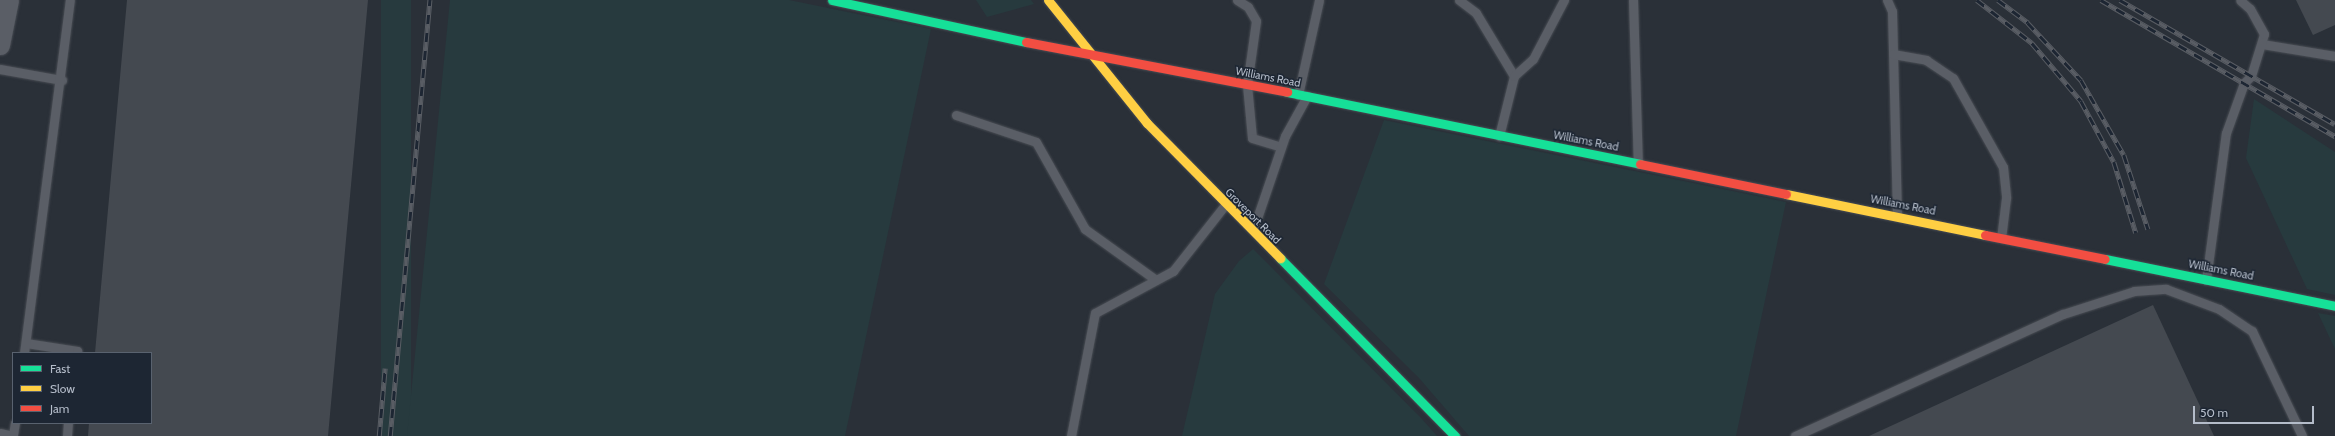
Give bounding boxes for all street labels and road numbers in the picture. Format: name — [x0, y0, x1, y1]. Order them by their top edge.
street label: Williams Road — [1234, 64, 1302, 90]
street label: Williams Road — [1552, 128, 1620, 154]
street label: Groveport Road — [1222, 185, 1284, 247]
street label: Williams Road — [1869, 192, 1937, 218]
street label: Williams Road — [2187, 257, 2255, 283]

